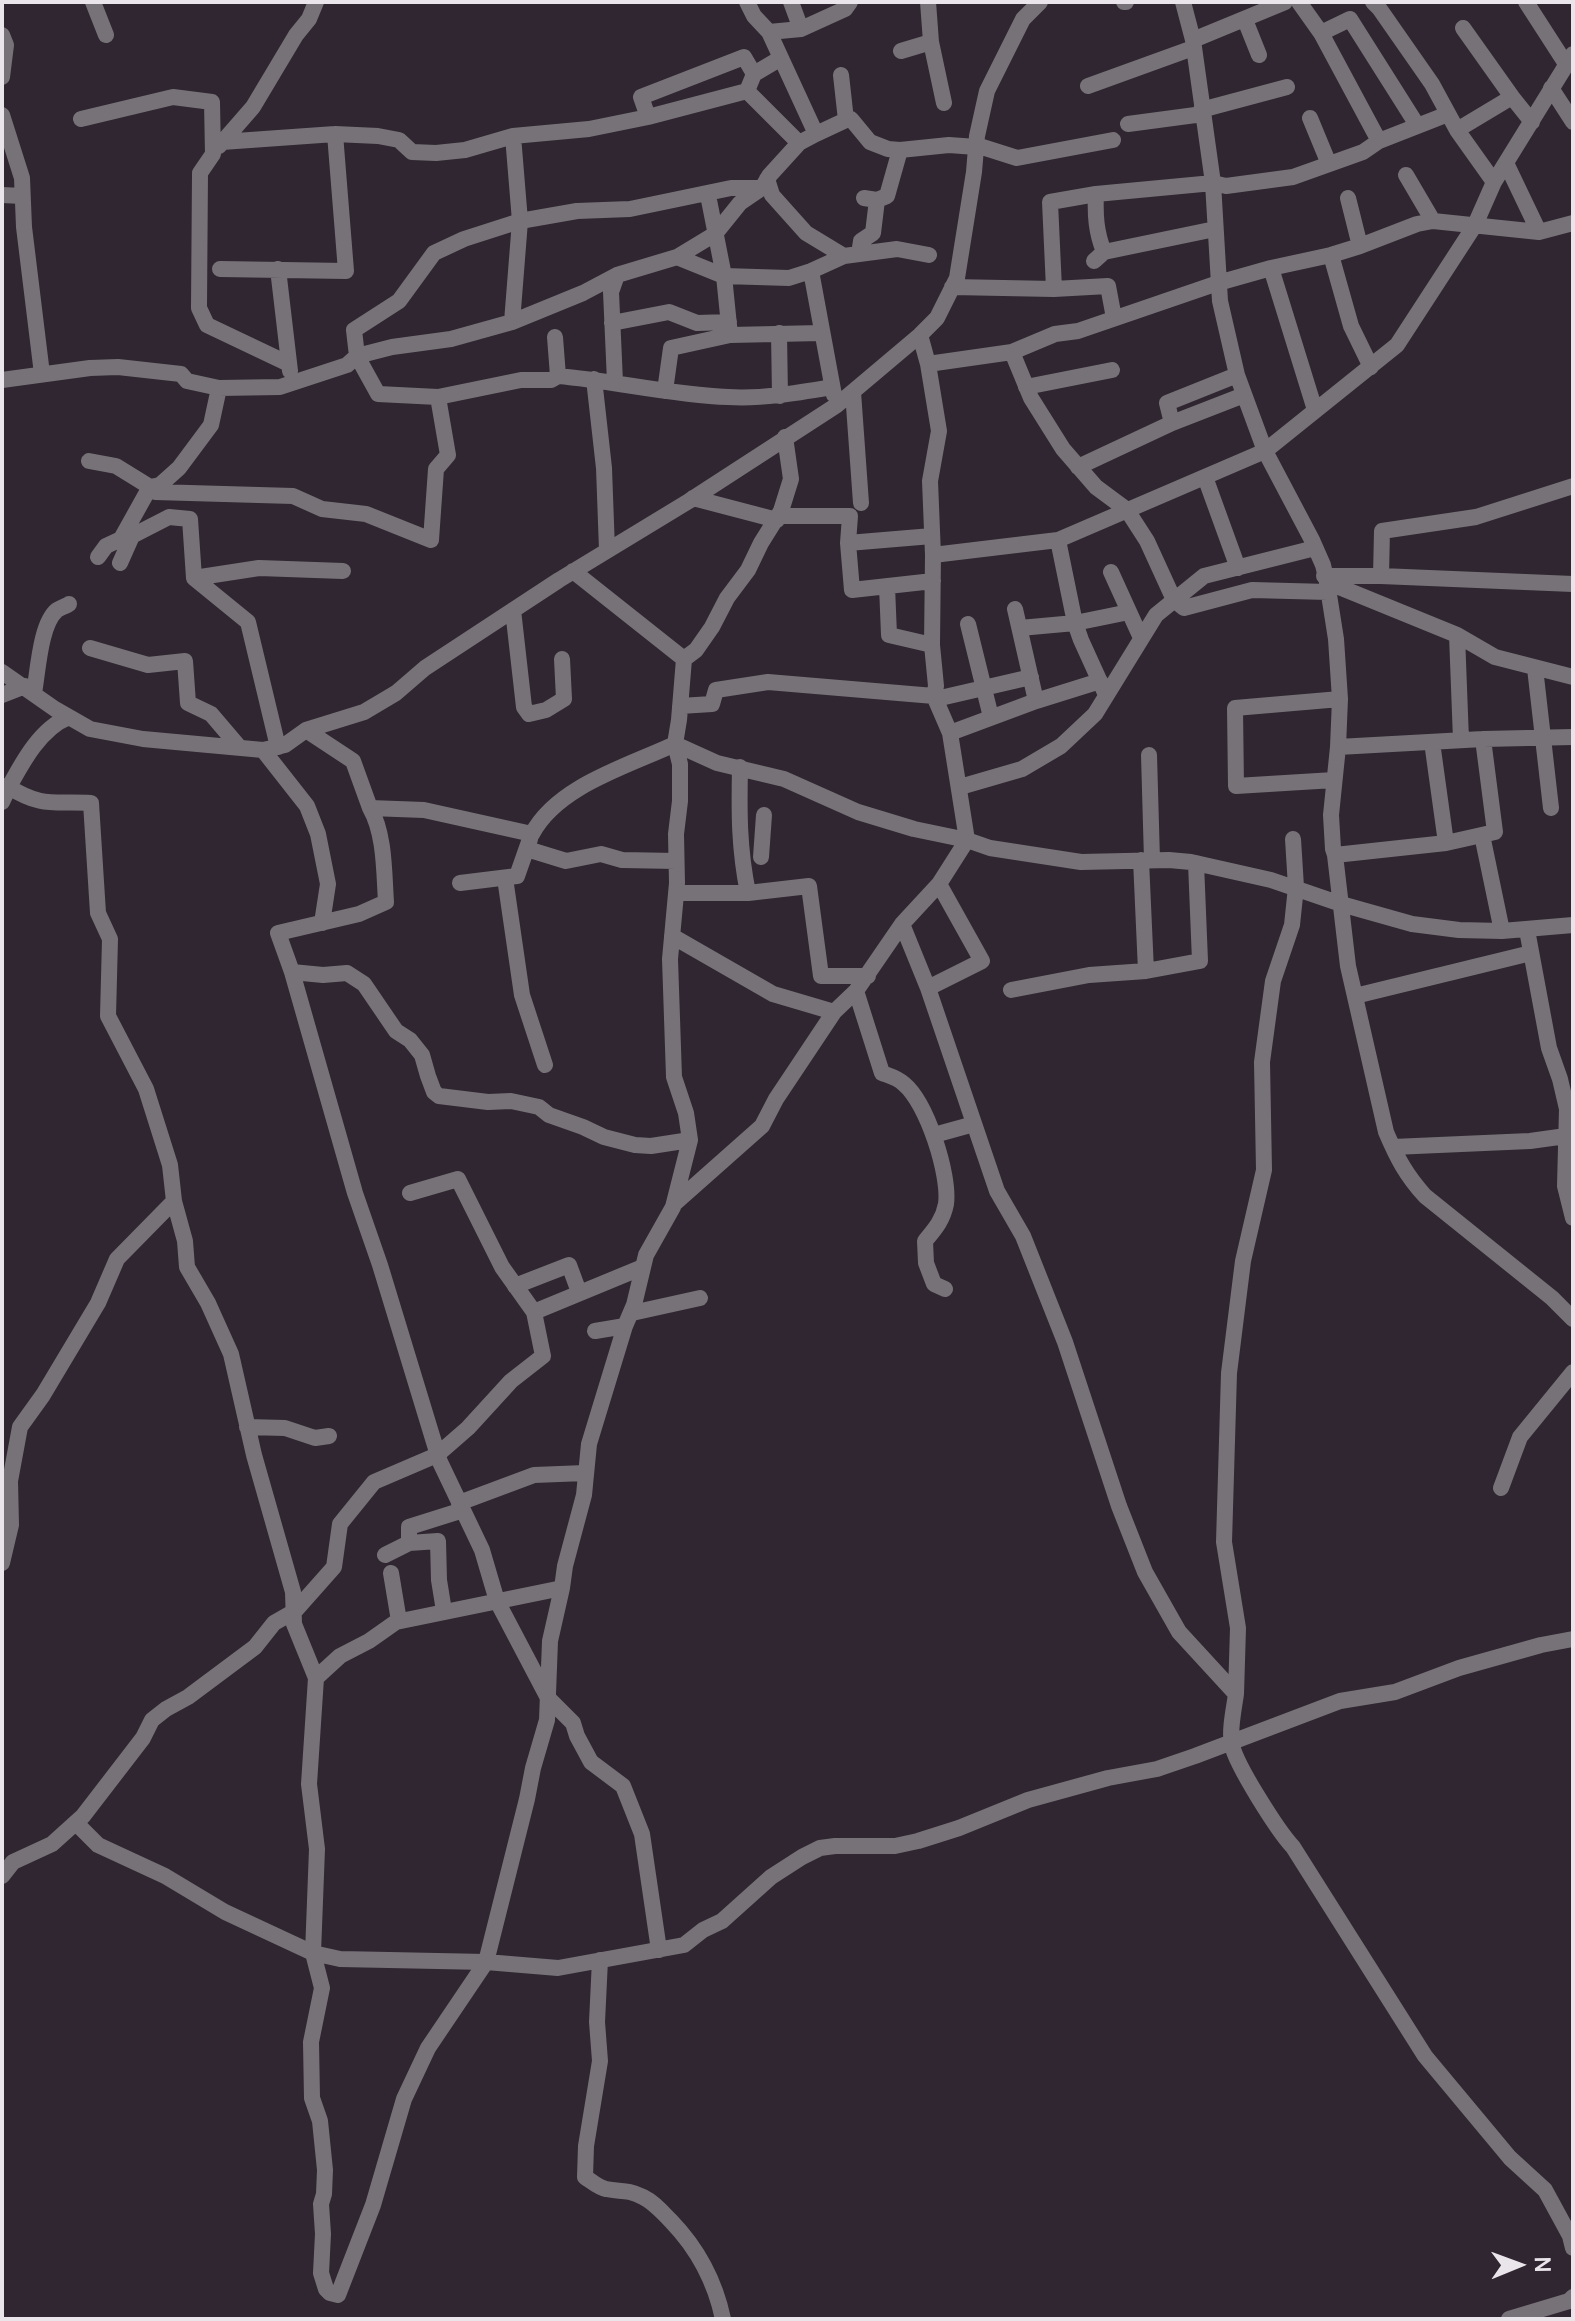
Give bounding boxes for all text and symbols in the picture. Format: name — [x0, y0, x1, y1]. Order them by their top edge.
north arrow — [1479, 2225, 1559, 2305]
text: N — [1528, 2256, 1558, 2273]

